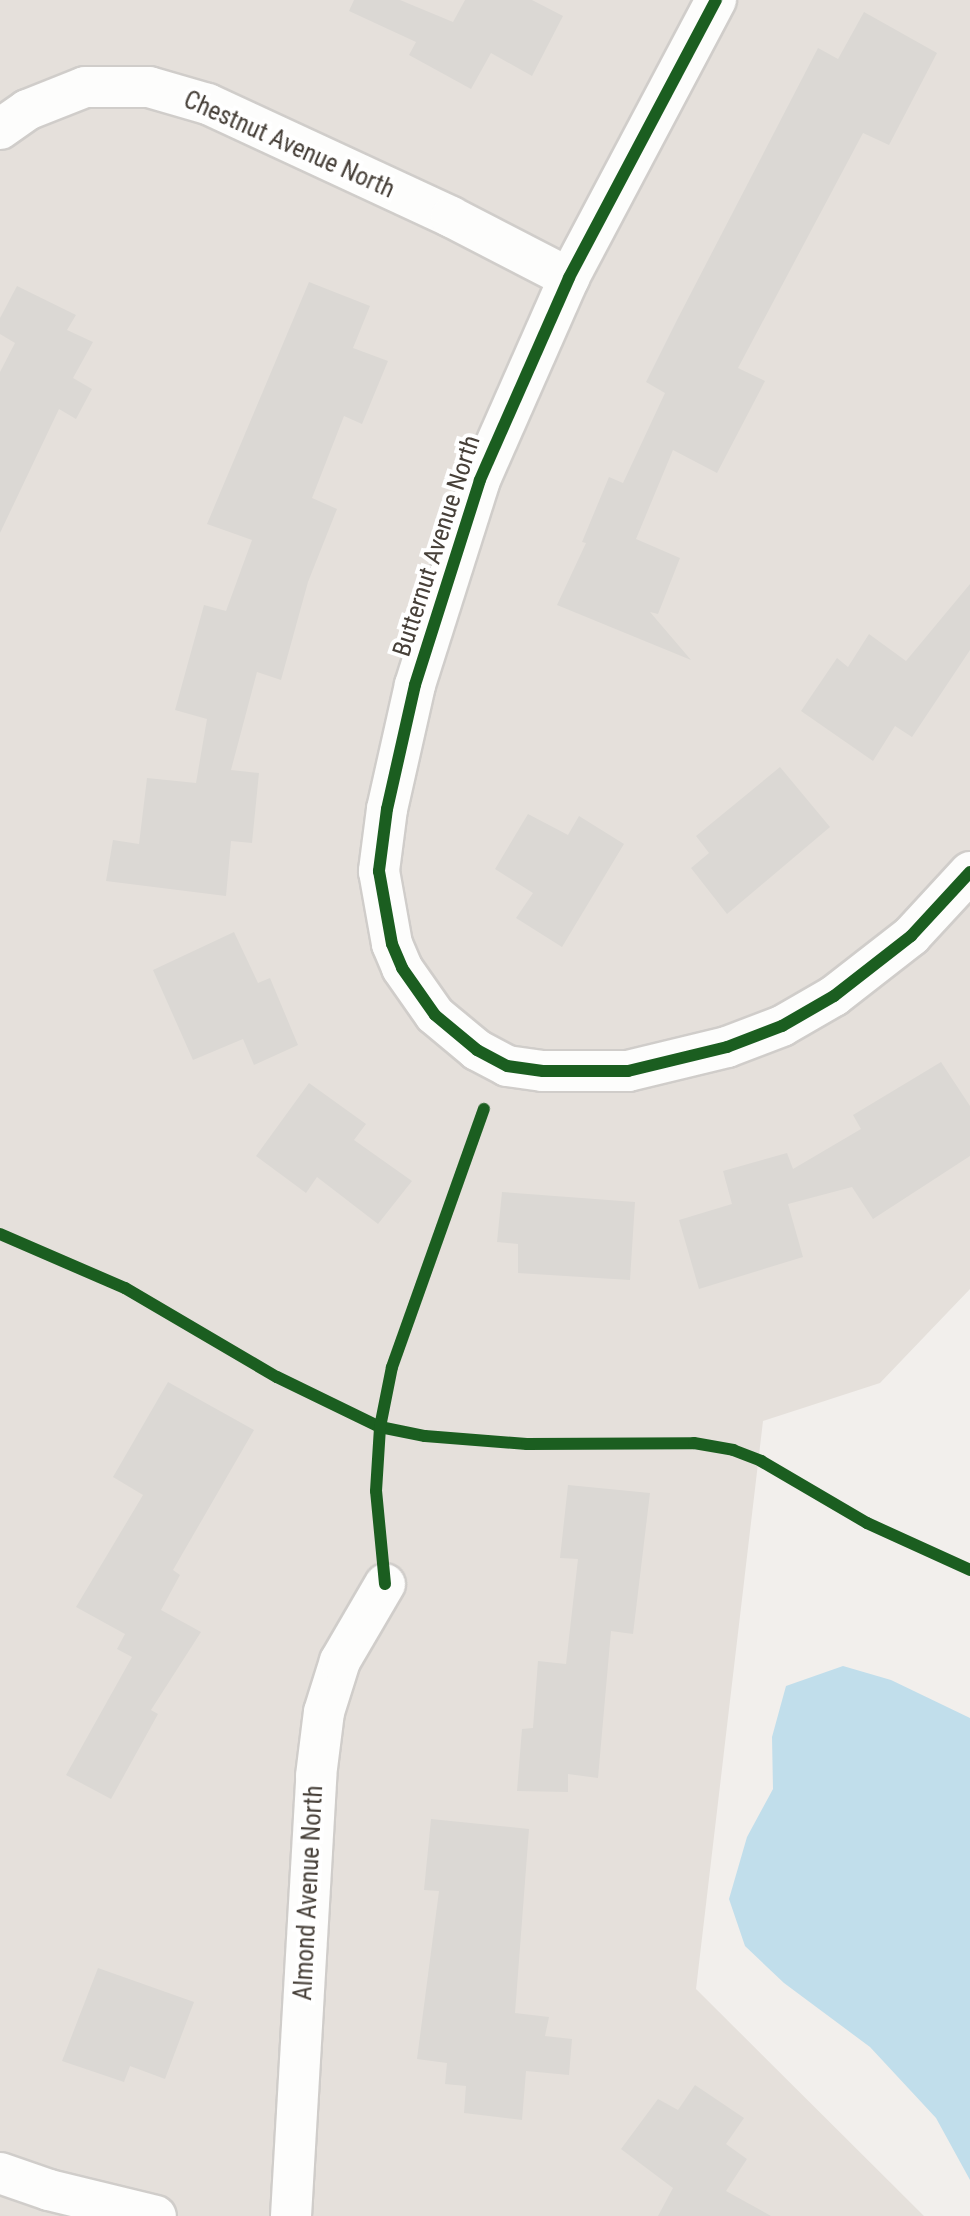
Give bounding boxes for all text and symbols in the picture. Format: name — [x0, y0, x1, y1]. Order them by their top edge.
street label: Chestnut Avenue North — [179, 85, 399, 205]
street label: Butternut Avenue North — [387, 432, 487, 660]
street label: Almond Avenue North — [288, 1785, 330, 2001]

